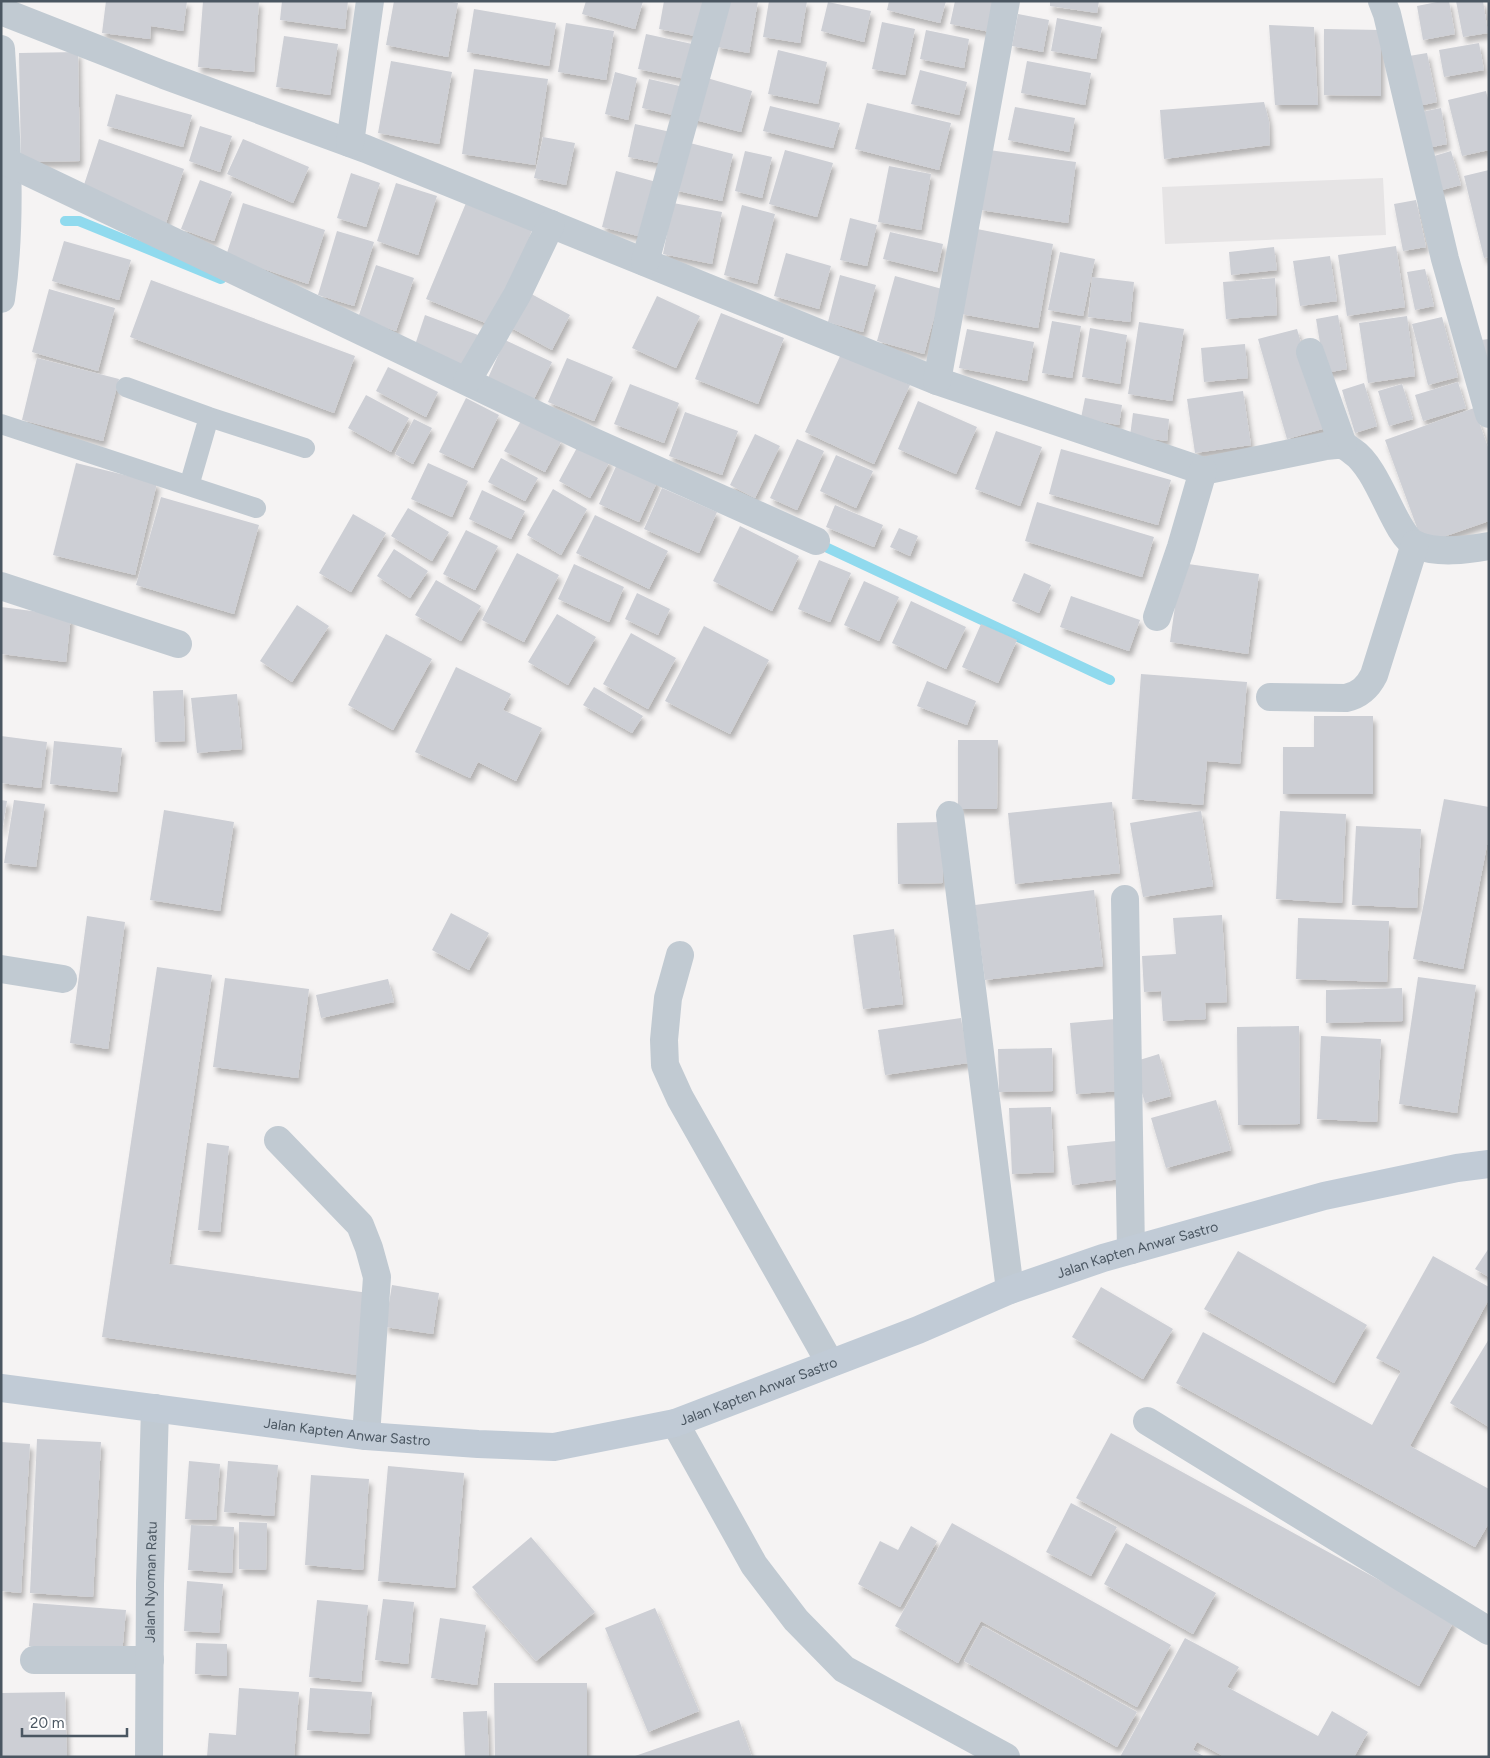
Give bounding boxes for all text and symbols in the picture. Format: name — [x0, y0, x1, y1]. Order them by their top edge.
street label: Jalan Kapten Anwar Sastro — [1054, 1218, 1220, 1282]
street label: Jalan Kapten Anwar Sastro — [677, 1353, 840, 1429]
street label: Jalan Kapten Anwar Sastro — [263, 1414, 431, 1449]
street label: Jalan Nyoman Ratu — [141, 1521, 160, 1643]
scale bar — [22, 1706, 128, 1738]
text: 20 m — [30, 1714, 64, 1732]

